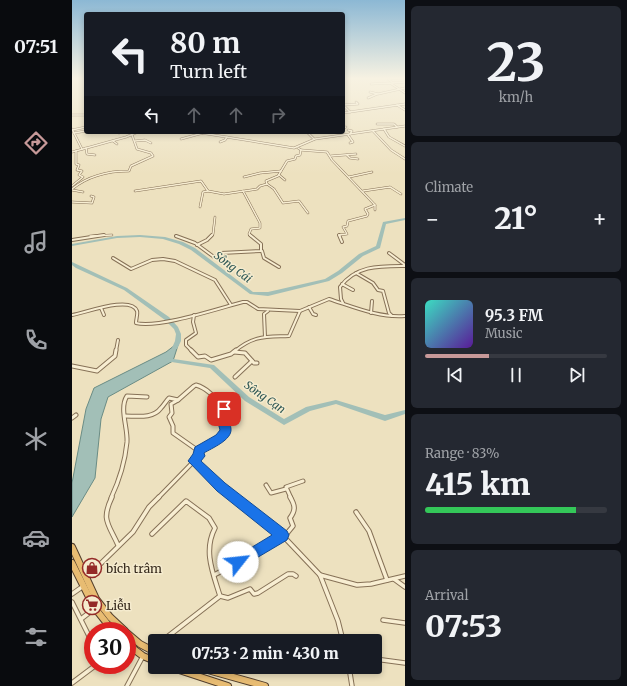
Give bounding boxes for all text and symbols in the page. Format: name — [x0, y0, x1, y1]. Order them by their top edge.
text: 80 m — [170, 25, 241, 61]
icon: left — [104, 28, 156, 80]
text: 23 — [486, 30, 546, 95]
text: 07:51 — [14, 35, 58, 58]
text: Turn left — [170, 60, 247, 83]
text: km/h — [499, 89, 533, 106]
icon: left — [141, 104, 163, 126]
icon: ahead — [183, 104, 205, 126]
icon: ahead — [225, 104, 247, 126]
icon: right — [267, 104, 289, 126]
icon: directions — [22, 129, 50, 157]
text: Climate — [425, 179, 473, 196]
text: 21° — [494, 199, 538, 237]
text: − — [425, 205, 440, 233]
text: + — [592, 205, 607, 233]
icon: music — [22, 228, 50, 256]
water label: Sông Cái — [211, 248, 255, 286]
text: 95.3 FM — [485, 306, 543, 325]
text: Music — [485, 325, 523, 342]
icon: phone — [22, 326, 50, 354]
icon: previous — [444, 364, 466, 386]
icon: pause — [505, 364, 527, 386]
icon: next — [566, 364, 588, 386]
water label: Sông Cạn — [242, 378, 289, 416]
pin — [207, 392, 241, 426]
icon: arrive — [213, 398, 235, 420]
icon: climate — [22, 425, 50, 453]
text: Range · 83% — [425, 445, 499, 462]
text: 415 km — [425, 465, 530, 503]
icon: car — [22, 524, 50, 552]
position arrow — [217, 541, 259, 583]
shop icon: bích trâm — [81, 557, 103, 579]
place label: bích trâm — [105, 561, 162, 576]
text: Arrival — [425, 587, 468, 604]
supermarket icon: Liễu — [81, 594, 103, 616]
place label: Liễu — [106, 598, 131, 613]
text: 07:53 — [425, 607, 502, 645]
speed limit sign: 30 — [84, 622, 136, 674]
icon: filters — [22, 623, 50, 651]
text: 07:53 · 2 min · 430 m — [191, 644, 339, 663]

